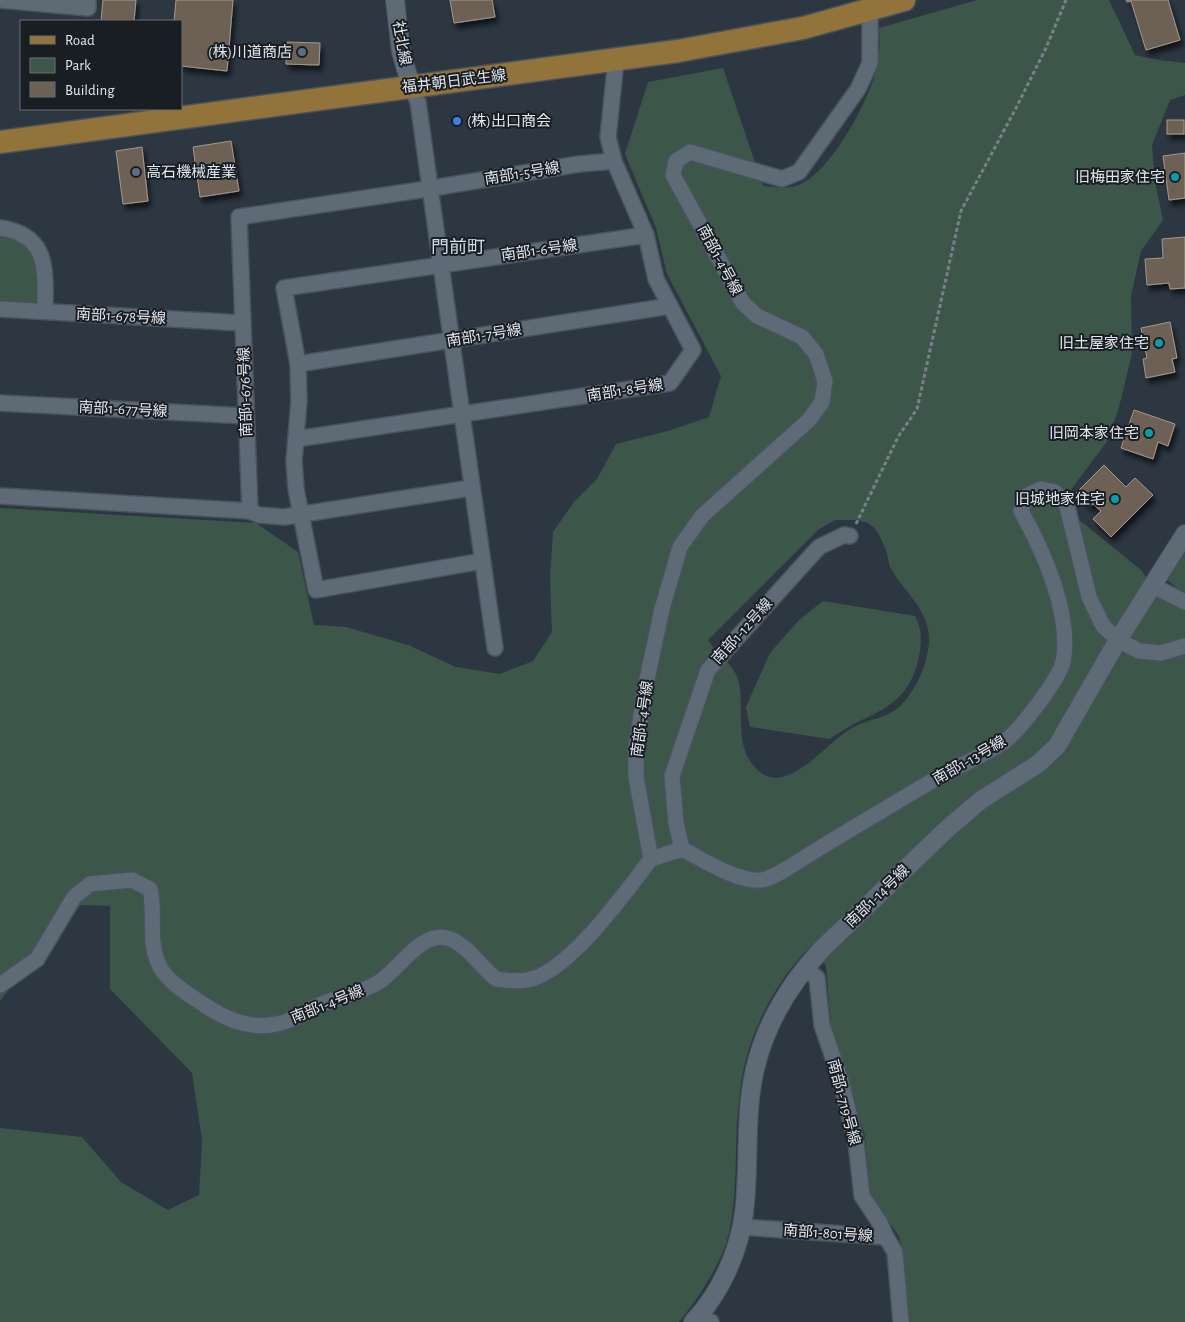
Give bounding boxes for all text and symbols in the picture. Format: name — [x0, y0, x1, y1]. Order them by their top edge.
street label: 社北線 — [390, 19, 415, 67]
legend — [20, 20, 182, 110]
text: Road — [65, 33, 95, 48]
place label: (株)川道商店 — [208, 44, 292, 60]
marker: (株)川道商店 — [296, 46, 308, 58]
text: Park — [65, 58, 91, 73]
street label: 福井朝日武生線 — [401, 66, 507, 95]
text: Building — [65, 83, 115, 98]
place label: (株)出口商会 — [467, 113, 551, 129]
marker: (株)出口商会 — [451, 115, 463, 127]
street label: 南部1-5号線 — [483, 159, 561, 187]
place label: 高石機械産業 — [146, 163, 236, 180]
marker: 高石機械産業 — [130, 166, 142, 178]
place label: 旧梅田家住宅 — [1075, 168, 1165, 185]
marker: 旧梅田家住宅 — [1169, 171, 1181, 183]
street label: 南部1-4号線 — [695, 222, 745, 298]
district label: 門前町 — [431, 237, 485, 257]
street label: 南部1-6号線 — [500, 237, 578, 263]
street label: 南部1-678号線 — [76, 306, 166, 326]
street label: 南部1-7号線 — [445, 321, 523, 349]
place label: 旧土屋家住宅 — [1059, 335, 1149, 351]
marker: 旧土屋家住宅 — [1153, 337, 1165, 349]
street label: 南部1-676号線 — [235, 347, 255, 437]
street label: 南部1-8号線 — [586, 376, 664, 404]
street label: 南部1-677号線 — [78, 399, 168, 419]
place label: 旧岡本家住宅 — [1049, 425, 1139, 441]
marker: 旧岡本家住宅 — [1143, 427, 1155, 439]
place label: 旧城地家住宅 — [1015, 491, 1105, 507]
marker: 旧城地家住宅 — [1109, 493, 1121, 505]
street label: 南部1-12号線 — [709, 595, 775, 667]
street label: 南部1-4号線 — [629, 680, 655, 758]
street label: 南部1-13号線 — [930, 733, 1008, 787]
street label: 南部1-14号線 — [842, 862, 912, 930]
street label: 南部1-4号線 — [288, 982, 366, 1026]
street label: 南部1-719号線 — [825, 1057, 863, 1147]
street label: 南部1-801号線 — [783, 1222, 873, 1244]

